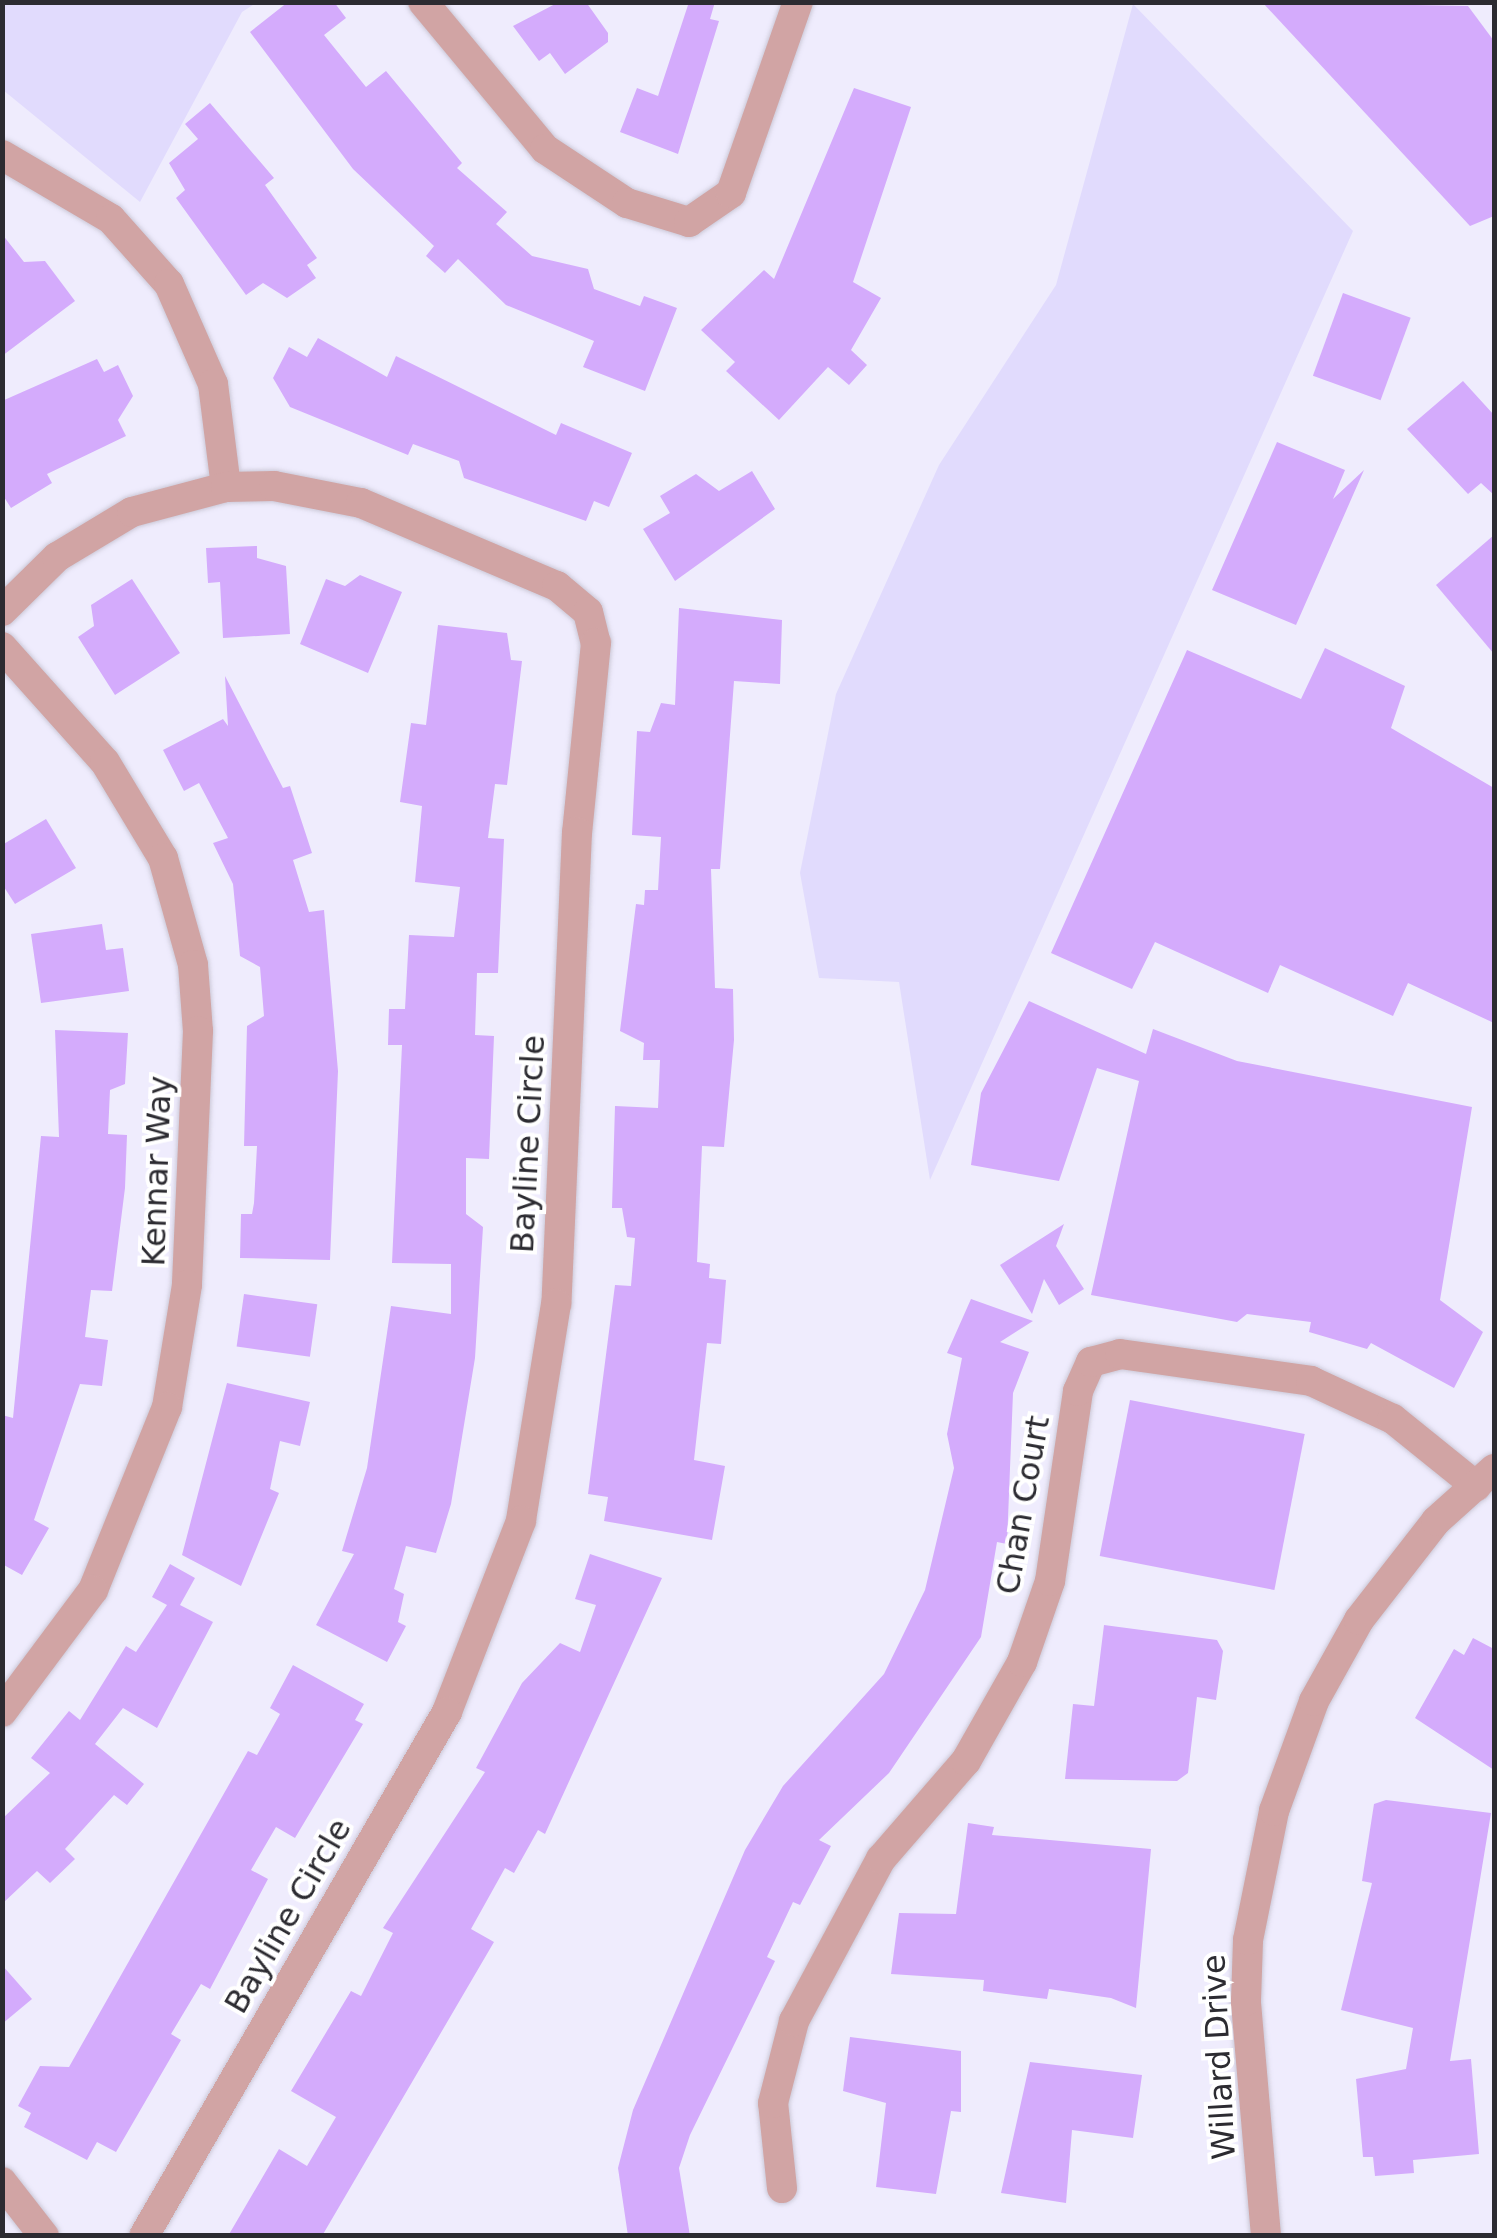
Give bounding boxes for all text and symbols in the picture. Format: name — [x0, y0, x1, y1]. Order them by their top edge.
street label: Bayline Circle — [503, 1034, 553, 1254]
street label: Kennar Way — [134, 1075, 180, 1267]
street label: Chan Court — [988, 1413, 1058, 1597]
street label: Bayline Circle — [217, 1812, 359, 2020]
street label: Willard Drive — [1194, 1953, 1244, 2161]

